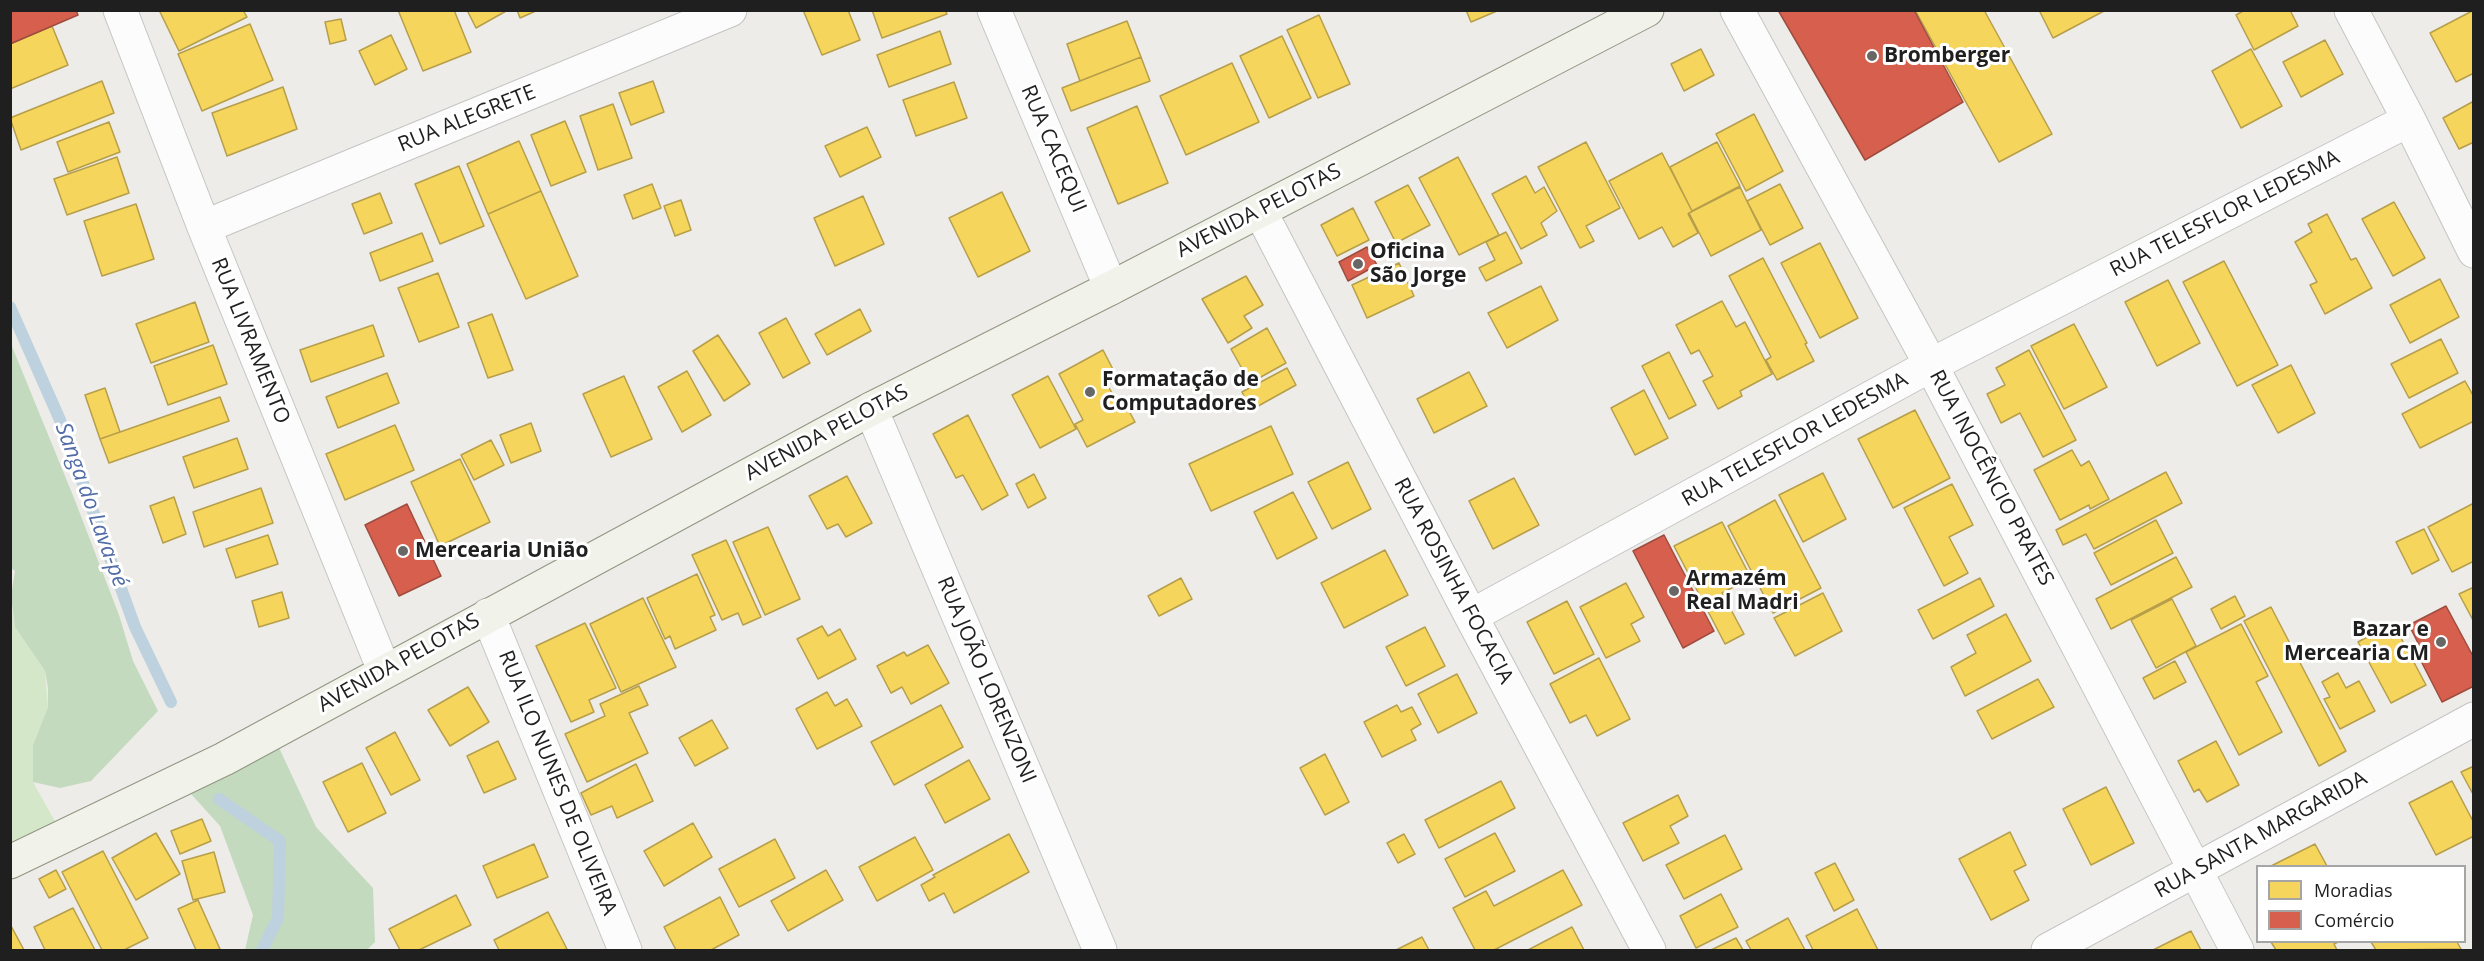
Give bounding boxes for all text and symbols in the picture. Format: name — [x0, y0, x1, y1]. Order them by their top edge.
place label: Bromberger — [1884, 43, 2010, 69]
marker: Bromberger — [1865, 49, 1879, 63]
street label: RUA ALEGRETE — [395, 80, 539, 158]
street label: RUA CACEQUI — [1015, 82, 1091, 216]
street label: RUA TELESFLOR LEDESMA — [2106, 145, 2344, 283]
street label: AVENIDA PELOTAS — [1173, 159, 1345, 263]
place label: Oficina São Jorge — [1370, 239, 1466, 289]
street label: RUA LIVRAMENTO — [205, 254, 295, 428]
marker: Oficina São Jorge — [1351, 257, 1365, 271]
street label: RUA INOCÊNCIO PRATES — [1923, 366, 2059, 590]
place label: Formatação de Computadores — [1102, 367, 1259, 417]
street label: RUA TELESFLOR LEDESMA — [1678, 367, 1912, 513]
street label: AVENIDA PELOTAS — [741, 379, 913, 487]
marker: Formatação de Computadores — [1083, 385, 1097, 399]
water label: Sanga do Lava-pé — [49, 419, 133, 591]
street label: RUA ROSINHA FOCACIA — [1388, 474, 1518, 688]
place label: Mercearia União — [415, 538, 588, 564]
marker: Mercearia União — [396, 544, 410, 558]
place label: Armazém Real Madri — [1686, 566, 1799, 616]
street label: RUA JOÃO LORENZONI — [931, 573, 1041, 787]
marker: Armazém Real Madri — [1667, 584, 1681, 598]
street label: AVENIDA PELOTAS — [314, 608, 484, 718]
place label: Bazar e Mercearia CM — [2284, 617, 2429, 667]
marker: Bazar e Mercearia CM — [2434, 635, 2448, 649]
street label: RUA ILO NUNES DE OLIVEIRA — [492, 647, 622, 919]
street label: RUA SANTA MARGARIDA — [2150, 766, 2372, 904]
legend — [2256, 865, 2466, 943]
text: Moradias — [2314, 878, 2393, 902]
text: Comércio — [2314, 908, 2394, 932]

